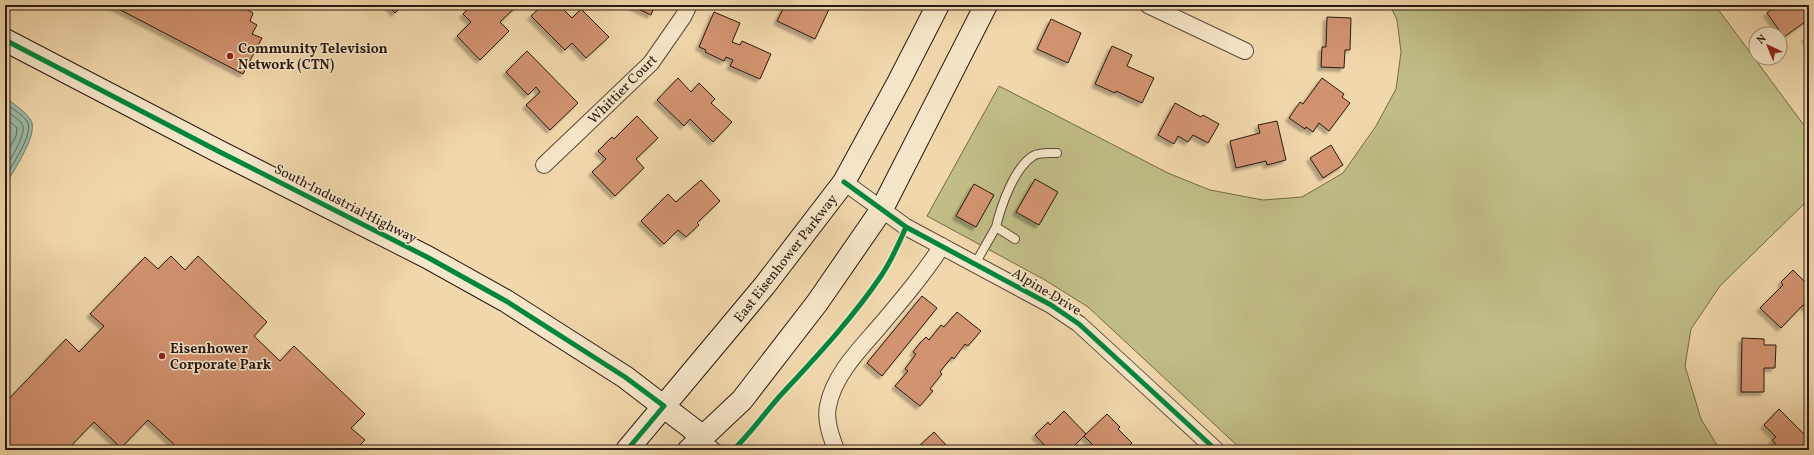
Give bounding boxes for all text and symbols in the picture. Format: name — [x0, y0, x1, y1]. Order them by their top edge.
north arrow — [1748, 26, 1788, 66]
text: N — [1754, 32, 1770, 48]
place label: Community Television Network (CTN) — [238, 40, 388, 75]
marker: Community Television Network (CTN) — [225, 51, 235, 61]
street label: Whittier Court — [584, 51, 662, 129]
street label: South Industrial Highway — [271, 160, 420, 249]
street label: East Eisenhower Parkway — [730, 191, 843, 327]
street label: Alpine Drive — [1008, 264, 1085, 321]
place label: Eisenhower Corporate Park — [170, 340, 272, 375]
marker: Eisenhower Corporate Park — [157, 351, 167, 361]

